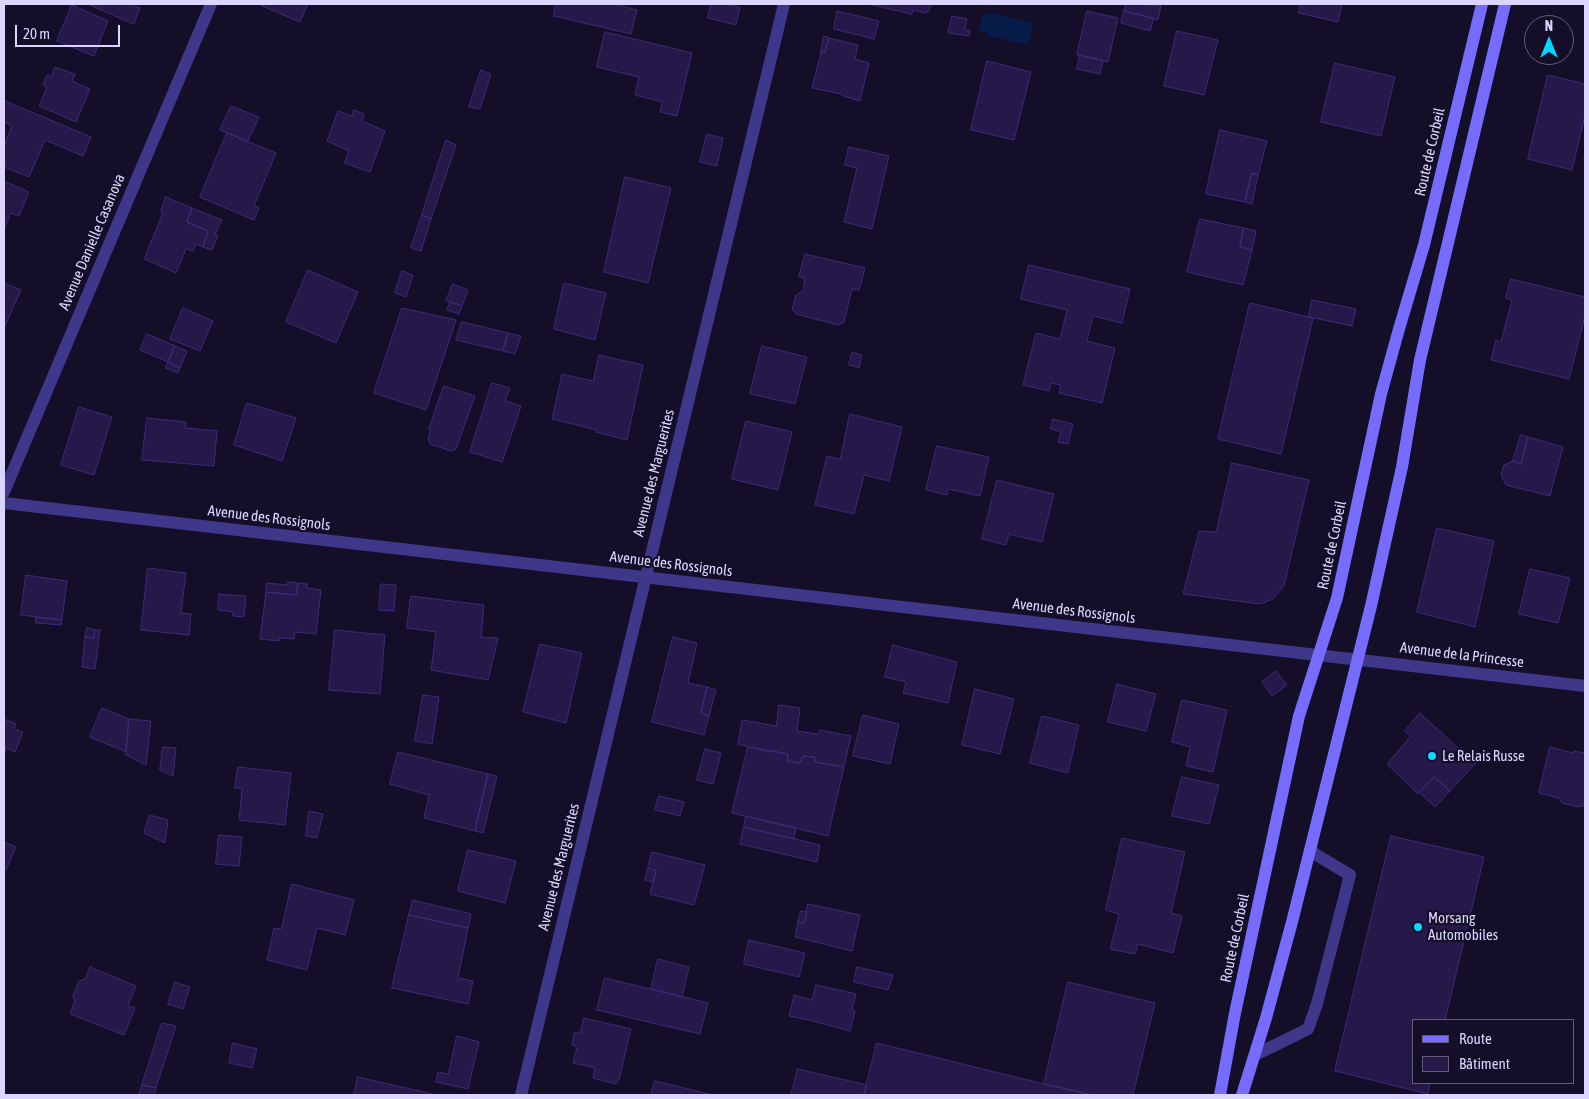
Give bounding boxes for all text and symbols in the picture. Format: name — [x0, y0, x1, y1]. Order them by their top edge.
scale bar — [18, 15, 122, 47]
north arrow — [1524, 15, 1574, 65]
text: N — [1545, 18, 1553, 34]
text: 20 m — [23, 25, 50, 42]
street label: Route de Corbeil — [1411, 106, 1449, 198]
street label: Avenue Danielle Casanova — [55, 171, 129, 313]
street label: Avenue des Marguerites — [629, 408, 679, 538]
street label: Route de Corbeil — [1314, 499, 1350, 591]
street label: Avenue des Rossignols — [207, 502, 331, 534]
street label: Avenue des Rossignols — [609, 548, 733, 580]
street label: Avenue des Rossignols — [1012, 595, 1136, 627]
street label: Avenue de la Princesse — [1399, 638, 1525, 672]
place label: Le Relais Russe — [1442, 747, 1525, 765]
marker: Le Relais Russe — [1426, 750, 1438, 762]
street label: Avenue des Marguerites — [534, 802, 584, 932]
street label: Route de Corbeil — [1217, 892, 1253, 984]
place label: Morsang Automobiles — [1428, 909, 1498, 944]
marker: Morsang Automobiles — [1412, 921, 1424, 933]
legend — [1412, 1019, 1574, 1084]
text: Route — [1459, 1030, 1492, 1047]
text: Bâtiment — [1459, 1055, 1510, 1072]

